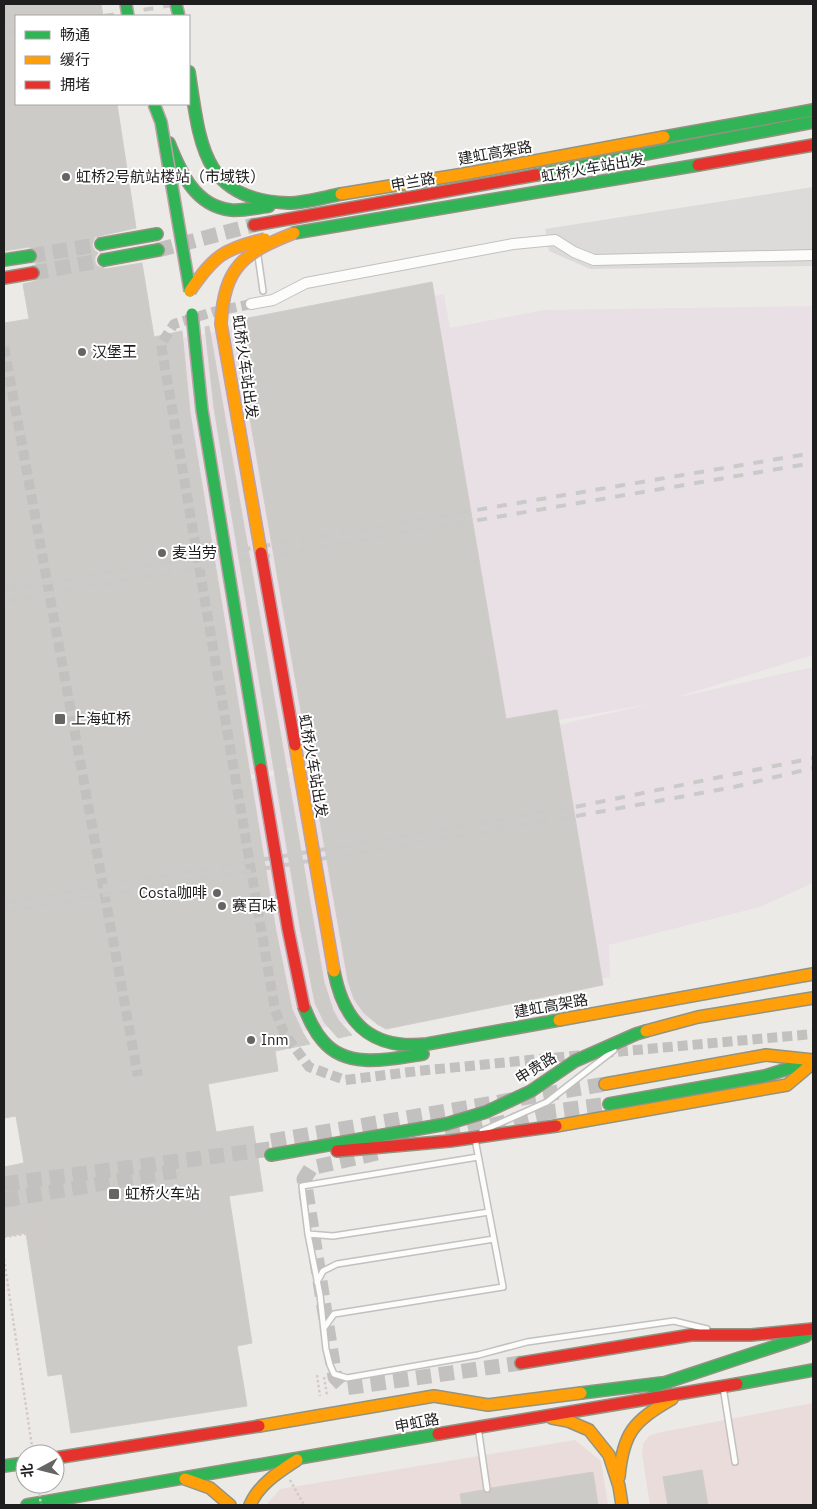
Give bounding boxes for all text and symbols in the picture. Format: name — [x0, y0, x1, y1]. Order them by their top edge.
legend — [15, 15, 190, 105]
text: 畅通 — [60, 25, 90, 44]
text: 缓行 — [60, 50, 90, 69]
text: 拥堵 — [60, 75, 90, 94]
street label: 建虹高架路 — [456, 137, 534, 168]
street label: 虹桥火车站出发 — [540, 149, 646, 186]
place label: 虹桥2号航站楼站（市域铁） — [76, 167, 265, 186]
street label: 申兰路 — [389, 168, 437, 195]
marker: 虹桥2号航站楼站（市域铁） — [60, 171, 72, 183]
street label: 虹桥火车站出发 — [229, 314, 262, 420]
place label: 汉堡王 — [92, 342, 137, 361]
marker: 汉堡王 — [76, 346, 88, 358]
place label: 麦当劳 — [172, 543, 217, 562]
marker: 麦当劳 — [156, 547, 168, 559]
place label: 上海虹桥 — [71, 709, 131, 728]
marker: 上海虹桥 — [53, 712, 67, 726]
street label: 虹桥火车站出发 — [295, 713, 332, 819]
place label: Costa咖啡 — [139, 883, 207, 902]
marker: Costa咖啡 — [211, 887, 223, 899]
place label: 赛百味 — [232, 896, 277, 915]
marker: 赛百味 — [216, 900, 228, 912]
street label: 建虹高架路 — [512, 990, 590, 1021]
place label: Inm — [261, 1030, 289, 1049]
marker: Inm — [245, 1034, 257, 1046]
street label: 申贵路 — [512, 1048, 560, 1088]
place label: 虹桥火车站 — [125, 1184, 200, 1203]
marker: 虹桥火车站 — [107, 1187, 121, 1201]
street label: 申虹路 — [393, 1409, 441, 1436]
north arrow — [15, 1444, 65, 1494]
text: 北 — [17, 1463, 37, 1479]

